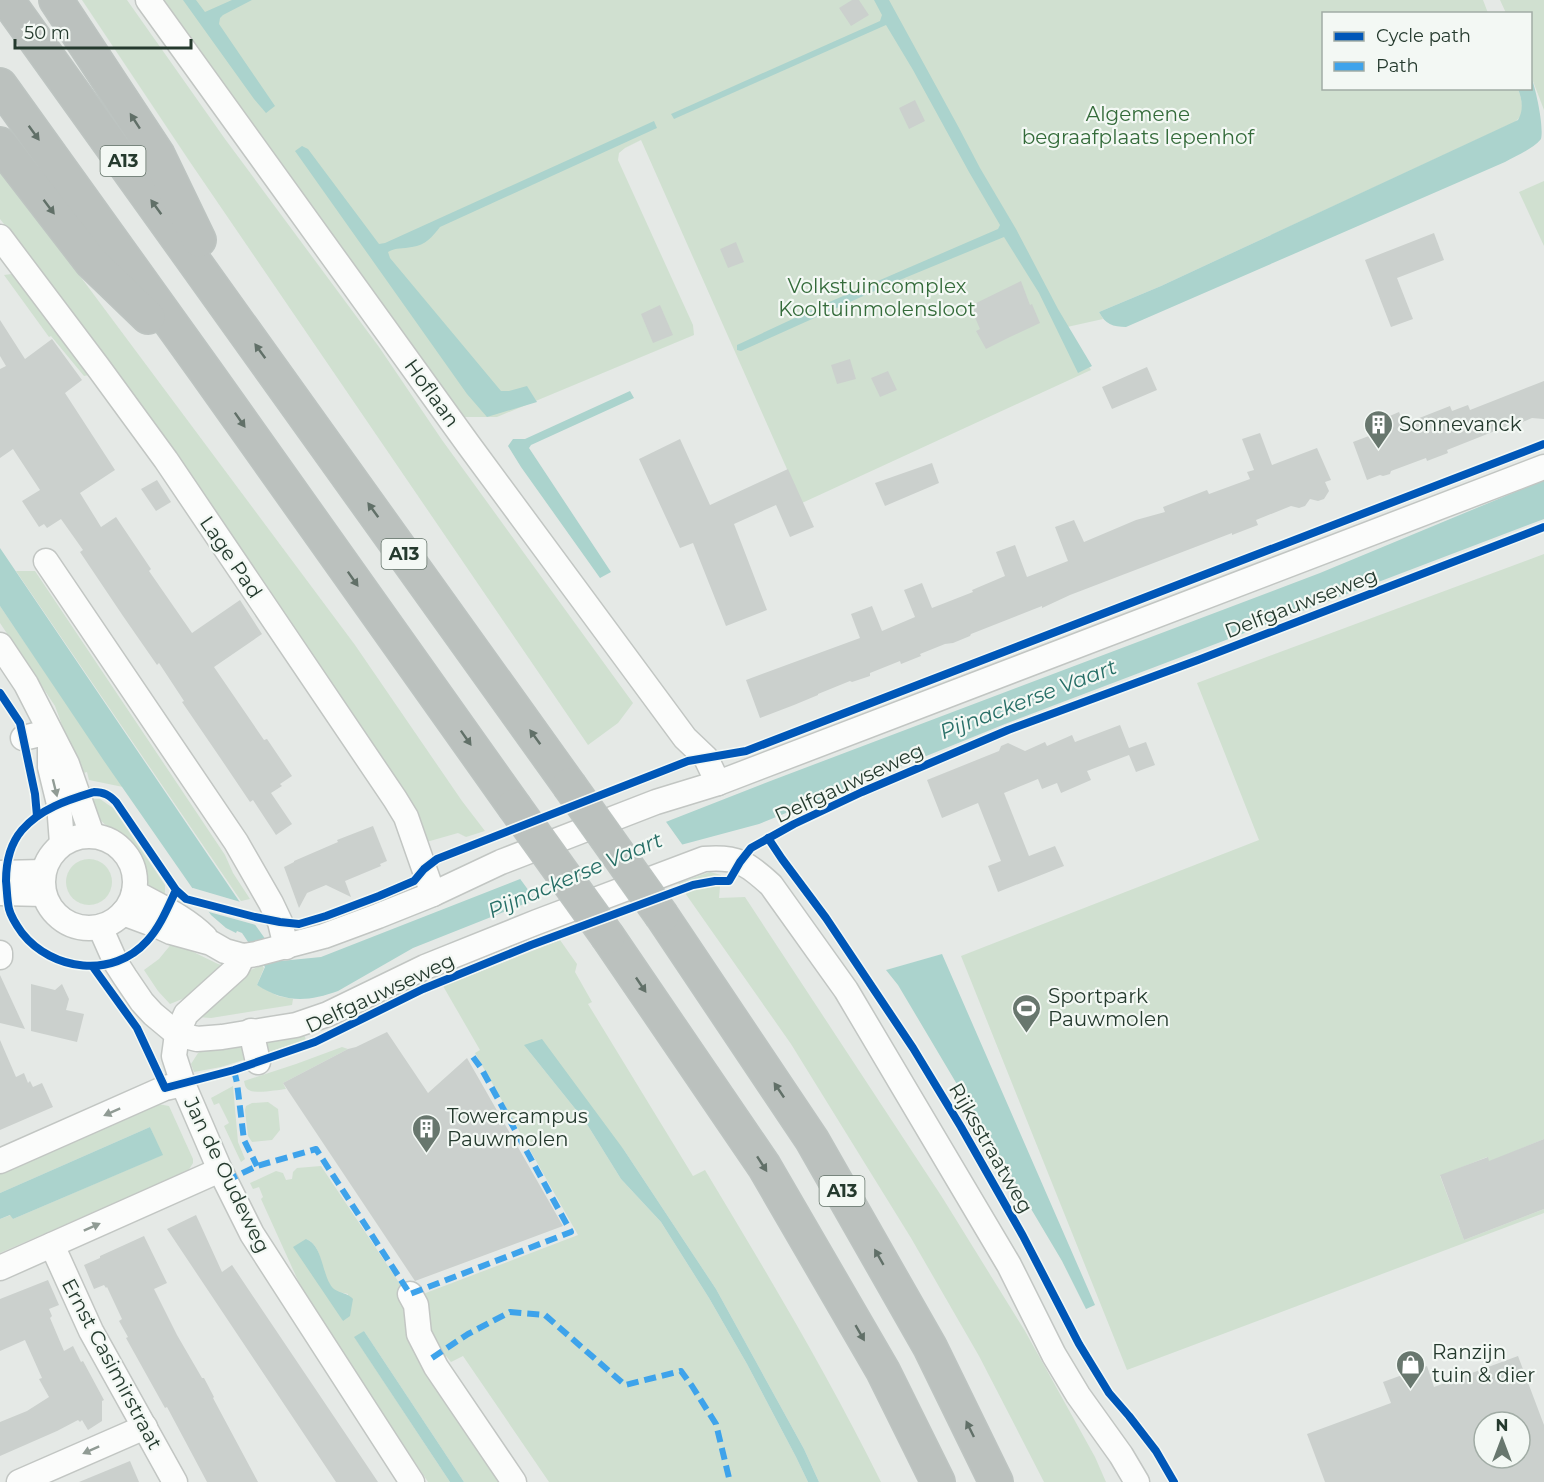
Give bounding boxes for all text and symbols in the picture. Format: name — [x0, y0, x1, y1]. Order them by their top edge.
scale bar — [15, 12, 190, 50]
legend — [1322, 12, 1532, 90]
text: 50 m — [24, 22, 70, 44]
text: Cycle path — [1376, 25, 1471, 47]
text: Path — [1376, 55, 1419, 77]
park label: Algemene begraafplaats Iepenhof — [1022, 102, 1256, 149]
one-way arrow — [130, 113, 141, 130]
one-way arrow — [28, 124, 40, 140]
road number: A13 — [100, 146, 146, 176]
one-way arrow — [43, 198, 55, 214]
one-way arrow — [150, 199, 162, 215]
park label: Volkstuincomplex Kooltuinmolensloot — [778, 274, 976, 321]
one-way arrow — [254, 344, 266, 360]
street label: Hoflaan — [399, 354, 465, 432]
building icon: Sonnevanck — [1362, 408, 1394, 450]
one-way arrow — [234, 411, 246, 427]
place label: Sonnevanck — [1399, 412, 1522, 436]
one-way arrow — [368, 502, 379, 518]
street label: Lage Pad — [195, 511, 267, 603]
road number: A13 — [382, 539, 426, 569]
street label: Delfgauwseweg — [1221, 563, 1381, 643]
one-way arrow — [347, 570, 359, 586]
water label: Pijnackerse Vaart — [936, 654, 1120, 744]
one-way arrow — [460, 729, 472, 745]
one-way arrow — [530, 729, 542, 745]
street label: Delfgauwseweg — [771, 738, 927, 828]
one-way arrow — [51, 779, 61, 797]
water label: Pijnackerse Vaart — [484, 827, 667, 923]
street label: Delfgauwseweg — [302, 948, 458, 1038]
one-way arrow — [635, 977, 647, 993]
place label: Sportpark Pauwmolen — [1048, 984, 1170, 1031]
sports icon: Sportpark Pauwmolen — [1011, 992, 1043, 1034]
street label: Rijksstraatweg — [944, 1079, 1038, 1217]
one-way arrow — [774, 1082, 785, 1098]
street label: Jan de Oudeweg — [178, 1092, 275, 1257]
place label: Towercampus Pauwmolen — [447, 1104, 588, 1151]
one-way arrow — [102, 1107, 120, 1117]
building icon: Towercampus Pauwmolen — [410, 1112, 442, 1154]
one-way arrow — [757, 1156, 768, 1172]
road number: A13 — [820, 1176, 864, 1206]
one-way arrow — [83, 1222, 101, 1231]
one-way arrow — [874, 1248, 884, 1265]
street label: Ernst Casimirstraat — [57, 1274, 167, 1454]
one-way arrow — [855, 1324, 865, 1341]
place label: Ranzijn tuin & dier — [1432, 1340, 1535, 1387]
shop icon: Ranzijn tuin & dier — [1395, 1348, 1427, 1390]
north arrow — [1472, 1410, 1532, 1470]
text: N — [1496, 1416, 1508, 1435]
one-way arrow — [966, 1421, 975, 1438]
one-way arrow — [82, 1446, 100, 1455]

